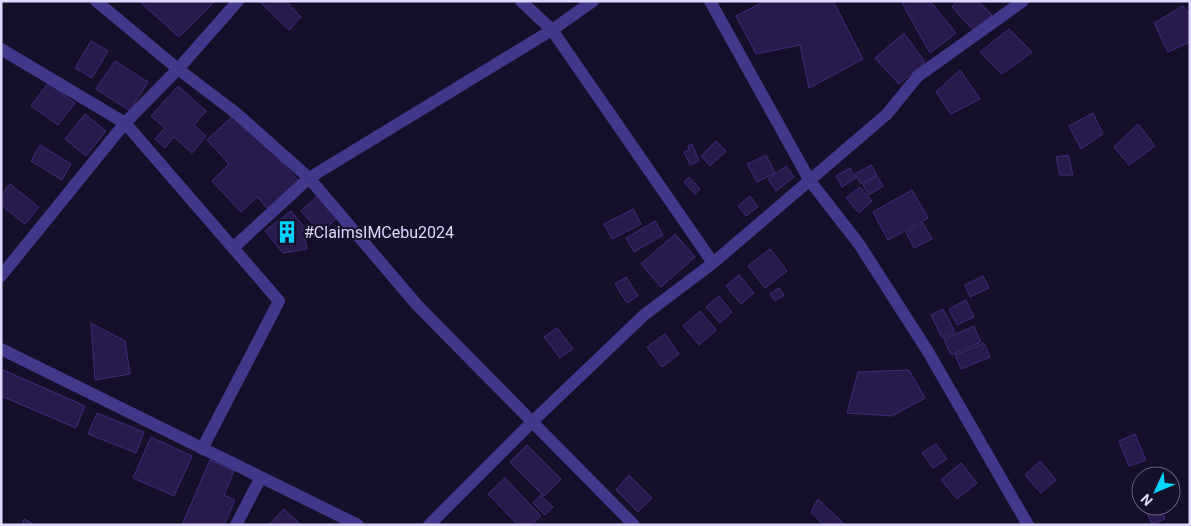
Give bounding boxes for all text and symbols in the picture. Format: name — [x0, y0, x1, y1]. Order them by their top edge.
building icon: #ClaimsIMCebu2024 — [274, 219, 300, 245]
place label: #ClaimsIMCebu2024 — [304, 223, 454, 242]
north arrow — [1131, 466, 1181, 516]
text: N — [1137, 491, 1156, 509]

